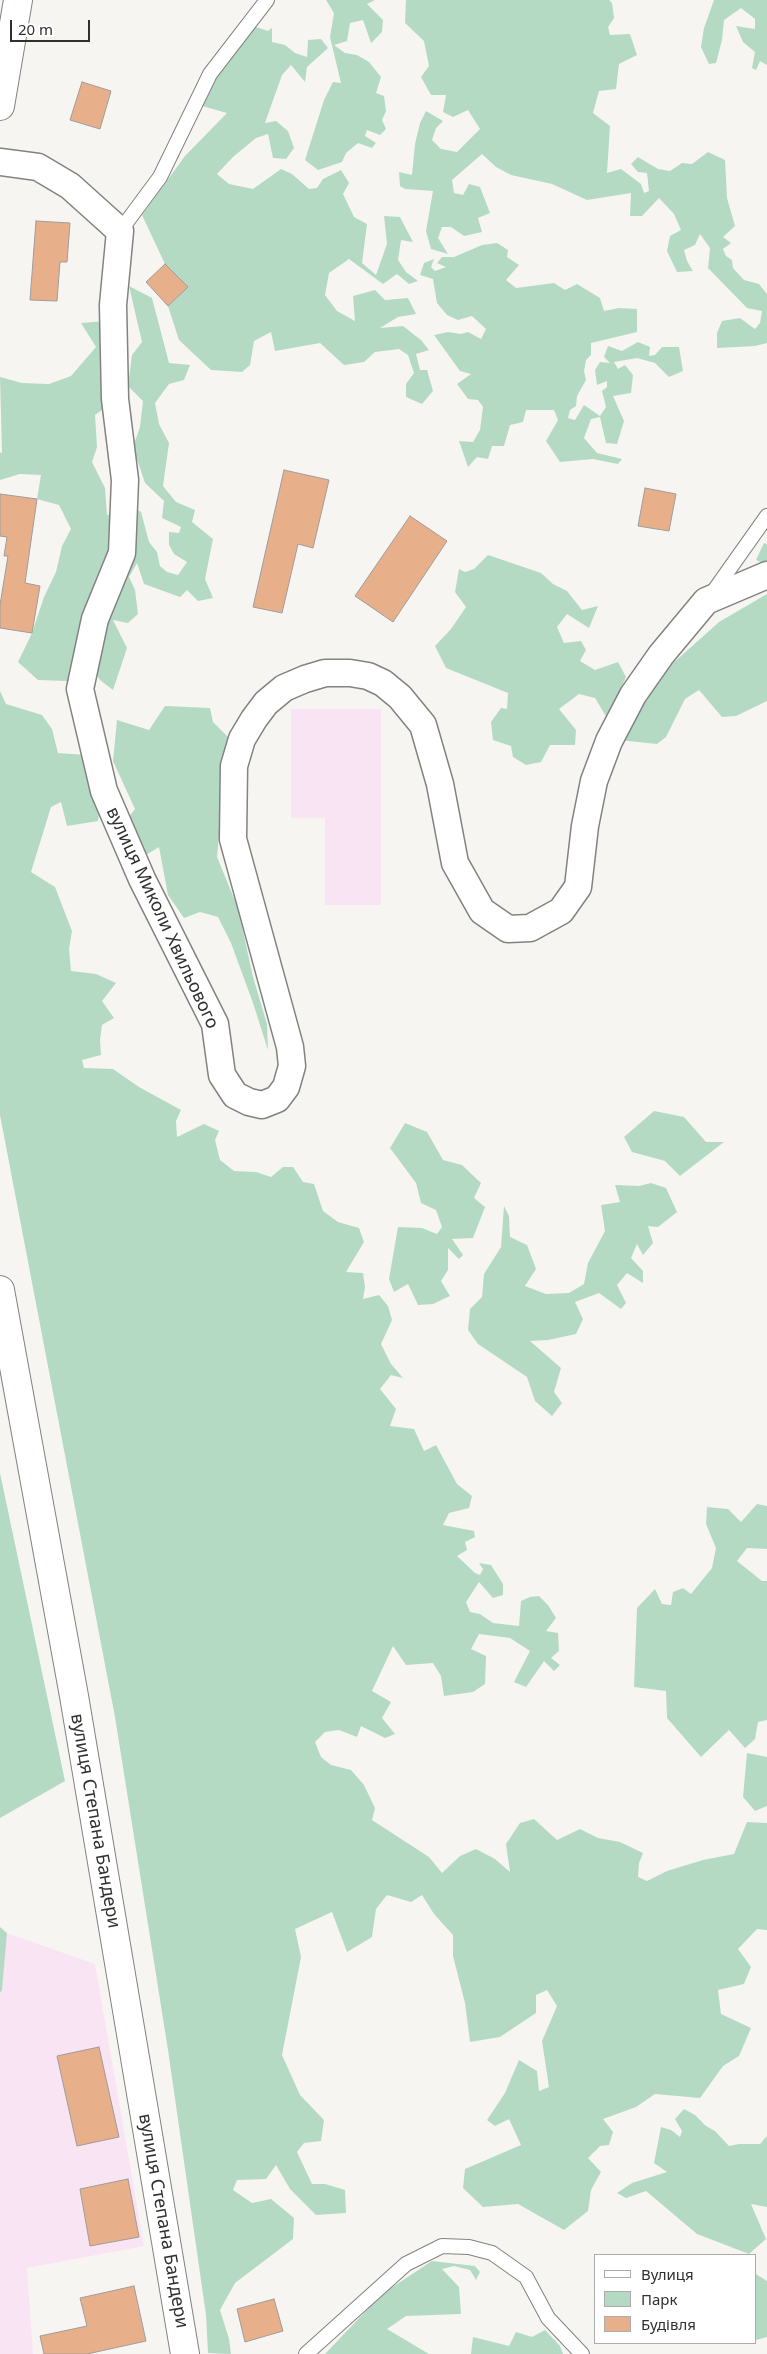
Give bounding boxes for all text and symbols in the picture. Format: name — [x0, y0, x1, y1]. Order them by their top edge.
scale bar — [12, 10, 92, 42]
text: 20 m — [18, 19, 53, 39]
street label: вулиця Миколи Хвильового — [101, 804, 223, 1032]
street label: вулиця Степана Бандери — [65, 1712, 125, 1930]
street label: вулиця Степана Бандери — [133, 2112, 193, 2330]
legend — [594, 2254, 757, 2344]
text: Вулиця — [641, 2264, 694, 2284]
text: Парк — [641, 2289, 677, 2309]
text: Будівля — [641, 2314, 696, 2334]

